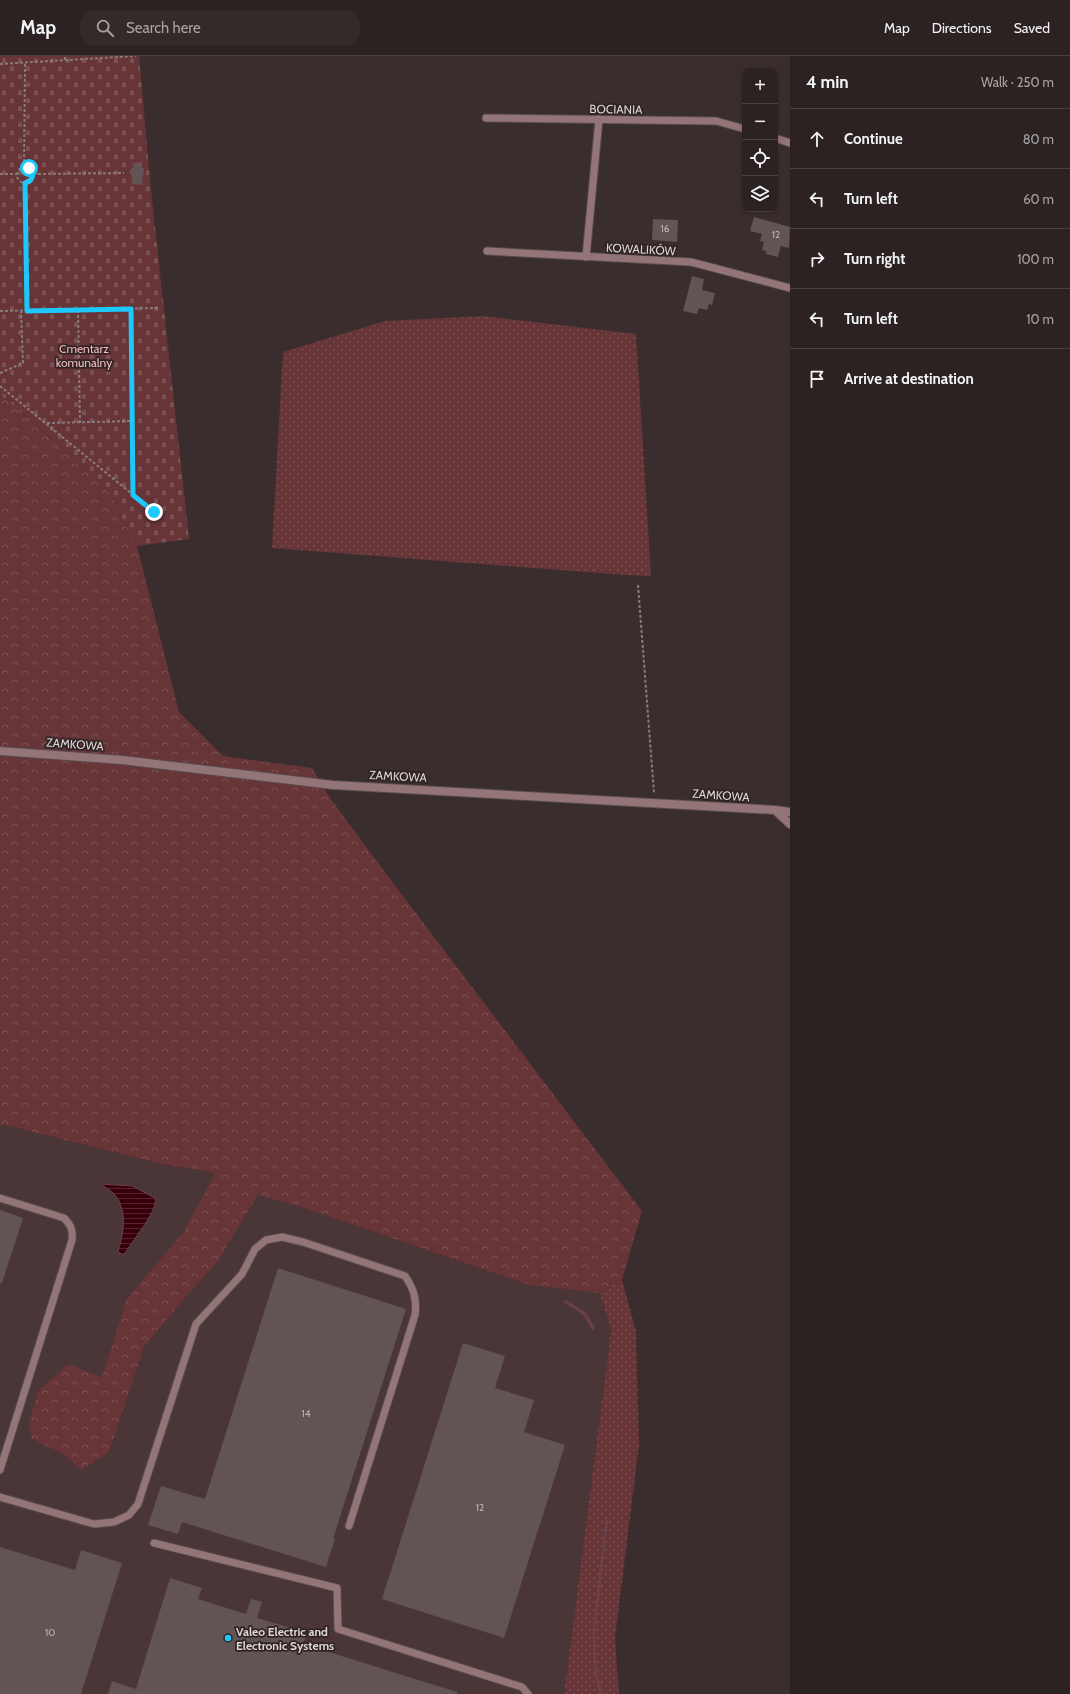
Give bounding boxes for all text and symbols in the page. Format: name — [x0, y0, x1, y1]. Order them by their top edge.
search box — [80, 10, 360, 46]
text: Map — [20, 16, 56, 39]
icon: search — [94, 17, 116, 39]
text: Search here — [126, 19, 201, 37]
text: Map — [884, 19, 910, 37]
text: Directions — [932, 19, 992, 37]
text: Saved — [1014, 19, 1050, 37]
map controls — [742, 68, 778, 212]
button: + — [742, 68, 778, 104]
text: 4 min — [806, 72, 849, 92]
text: Walk · 250 m — [981, 74, 1054, 90]
street label: BOCIANIA — [589, 101, 643, 117]
button: − — [742, 104, 778, 140]
icon: ahead — [806, 128, 828, 150]
text: Continue — [844, 130, 903, 148]
text: 80 m — [1023, 131, 1054, 147]
button: locate — [742, 140, 778, 176]
route start — [20, 159, 38, 177]
button: layers — [742, 176, 778, 212]
icon: left — [806, 188, 828, 210]
text: Turn left — [844, 190, 898, 208]
text: 60 m — [1023, 191, 1054, 207]
house number: 16 — [661, 222, 670, 235]
house number: 12 — [772, 228, 780, 241]
street label: KOWALIKÓW — [606, 240, 677, 258]
icon: right — [806, 248, 828, 270]
text: Turn right — [844, 250, 905, 268]
text: 100 m — [1017, 251, 1054, 267]
icon: left — [806, 308, 828, 330]
text: Turn left — [844, 310, 898, 328]
text: 10 m — [1026, 311, 1054, 327]
park label: Cmentarz komunalny — [56, 341, 112, 370]
icon: arrive — [806, 368, 828, 390]
text: Arrive at destination — [844, 370, 974, 388]
route end — [145, 503, 163, 521]
street label: ZAMKOWA — [46, 735, 105, 754]
street label: ZAMKOWA — [369, 767, 428, 785]
street label: ZAMKOWA — [692, 786, 751, 805]
house number: 14 — [301, 1407, 311, 1420]
house number: 12 — [476, 1501, 484, 1514]
place label: Valeo Electric and Electronic Systems — [236, 1624, 334, 1653]
house number: 10 — [45, 1626, 55, 1639]
marker: Valeo Electric and Electronic Systems — [223, 1633, 233, 1643]

